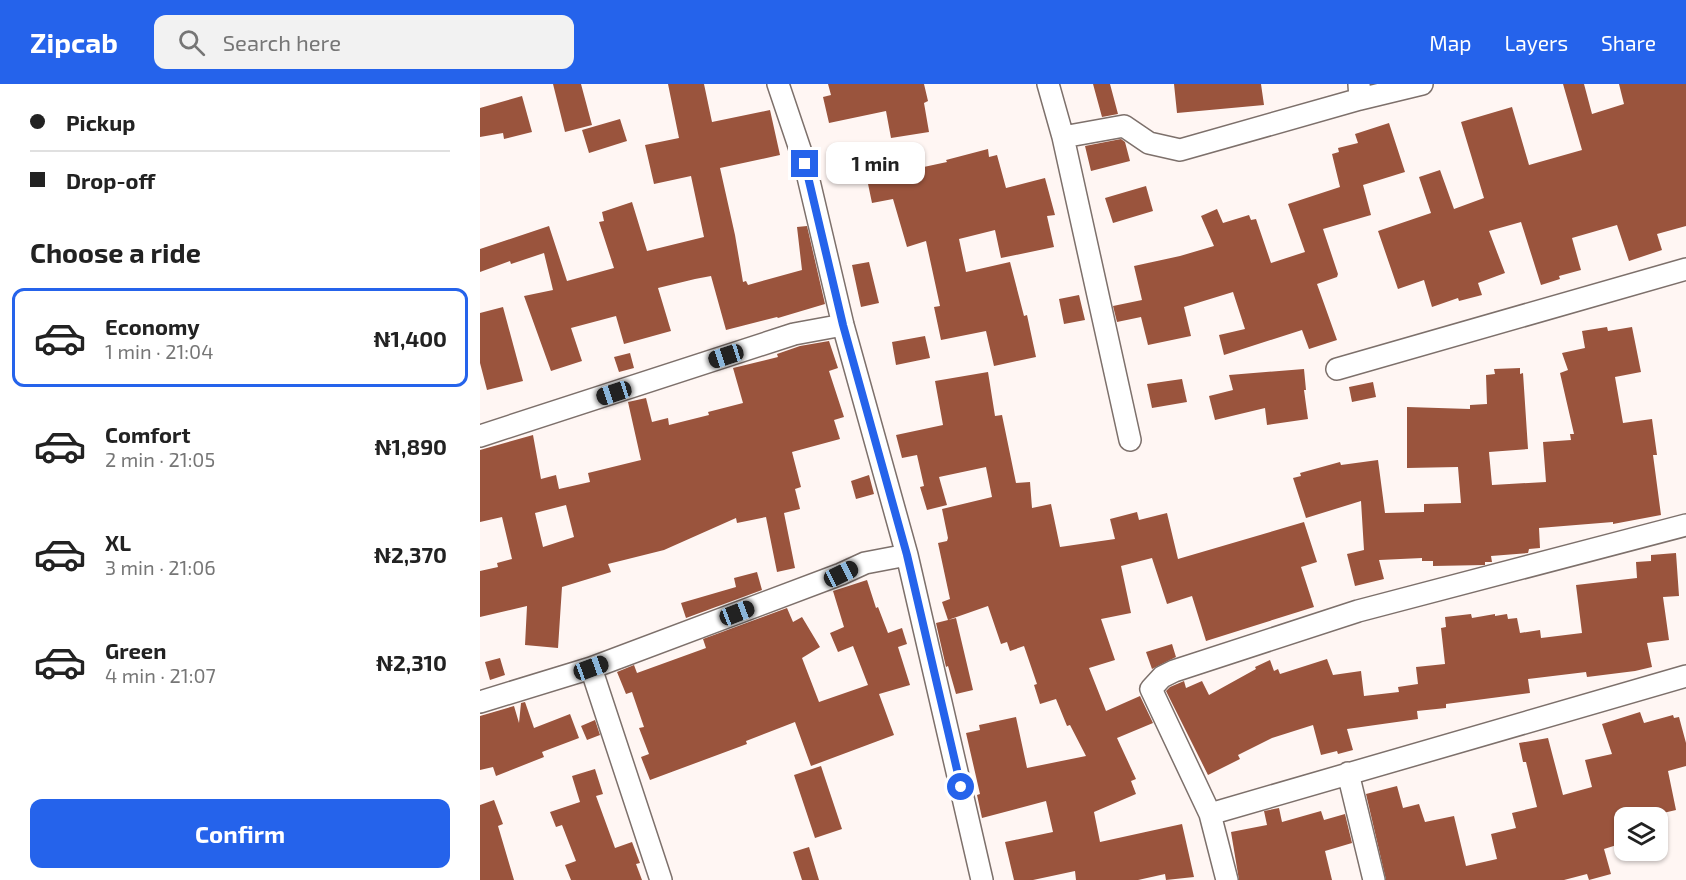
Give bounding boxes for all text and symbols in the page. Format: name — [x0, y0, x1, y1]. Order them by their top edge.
search box — [154, 15, 574, 69]
text: Zipcab — [30, 25, 118, 59]
icon: search — [175, 26, 208, 59]
text: Search here — [223, 29, 341, 55]
text: Map — [1429, 30, 1471, 55]
text: Layers — [1504, 30, 1568, 55]
text: Share — [1601, 30, 1656, 55]
text: Pickup — [66, 109, 135, 135]
callout: 1 min — [826, 143, 925, 185]
route end — [791, 150, 818, 177]
text: 1 min — [851, 151, 900, 175]
text: Drop-off — [66, 167, 155, 193]
text: Choose a ride — [30, 236, 201, 268]
icon: car — [33, 311, 87, 365]
text: Economy — [105, 313, 200, 339]
text: ₦1,400 — [373, 325, 447, 351]
text: 1 min · 21:04 — [105, 339, 213, 363]
car — [706, 342, 746, 370]
car — [594, 379, 634, 407]
icon: car — [33, 419, 87, 473]
text: Comfort — [105, 421, 190, 447]
text: ₦1,890 — [375, 433, 447, 459]
text: 2 min · 21:05 — [105, 447, 215, 471]
icon: car — [33, 527, 87, 581]
text: XL — [105, 529, 131, 555]
text: ₦2,370 — [374, 541, 447, 567]
text: 3 min · 21:06 — [105, 555, 216, 579]
car — [821, 558, 861, 590]
car — [717, 598, 757, 628]
icon: car — [33, 635, 87, 689]
text: Green — [105, 637, 167, 663]
text: ₦2,310 — [376, 649, 447, 675]
car — [571, 653, 611, 683]
text: 4 min · 21:07 — [105, 663, 216, 687]
route start — [947, 773, 974, 800]
button: Confirm — [30, 799, 450, 868]
map controls — [1614, 807, 1668, 861]
button: layers — [1614, 807, 1668, 861]

